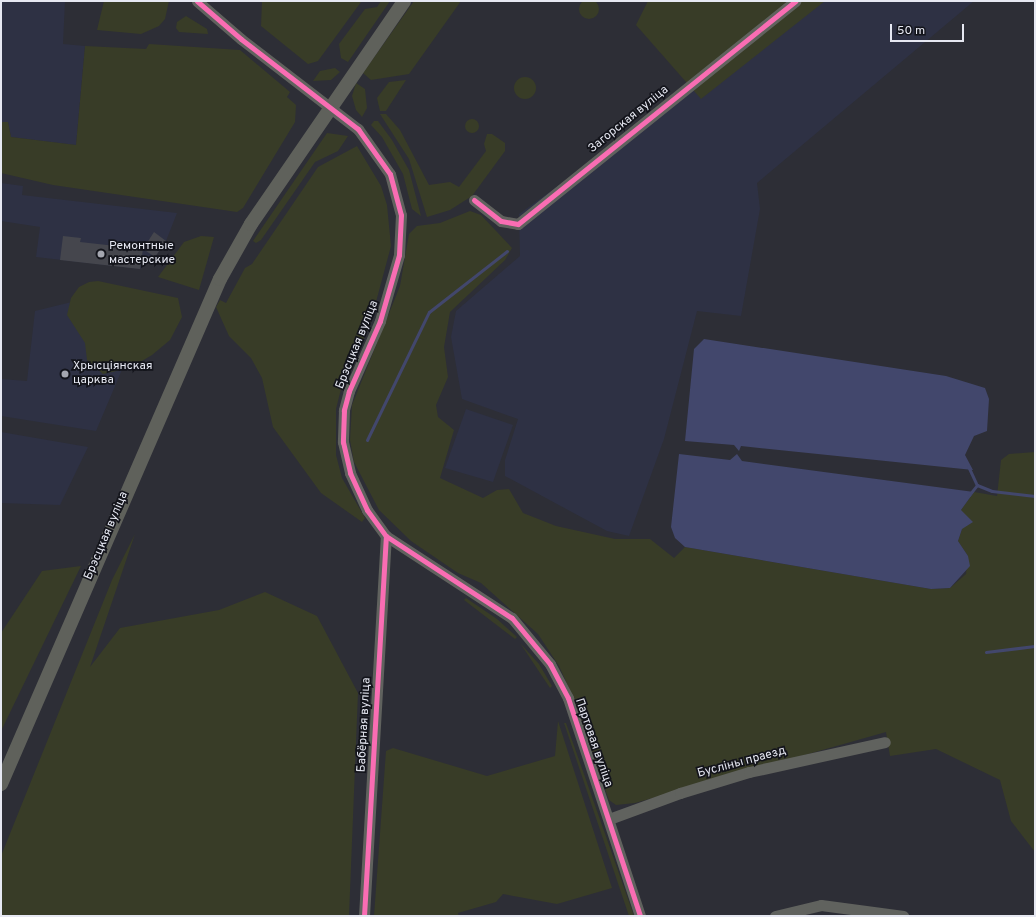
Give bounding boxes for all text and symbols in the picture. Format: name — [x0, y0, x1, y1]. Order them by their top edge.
scale bar — [892, 16, 966, 42]
text: 50 m — [897, 23, 925, 39]
street label: Загорская вуліца — [586, 83, 672, 157]
place label: Ремонтные мастерские — [109, 240, 175, 268]
marker: Ремонтные мастерские — [96, 249, 106, 259]
street label: Брэсцкая вуліца — [334, 299, 382, 391]
place label: Хрысціянская царква — [73, 360, 153, 388]
marker: Хрысціянская царква — [60, 369, 70, 379]
street label: Брэсцкая вуліца — [82, 490, 132, 582]
street label: Бабёрная вуліца — [355, 677, 375, 773]
street label: Партовая вуліца — [571, 697, 615, 789]
street label: Бусліны праезд — [696, 744, 788, 782]

